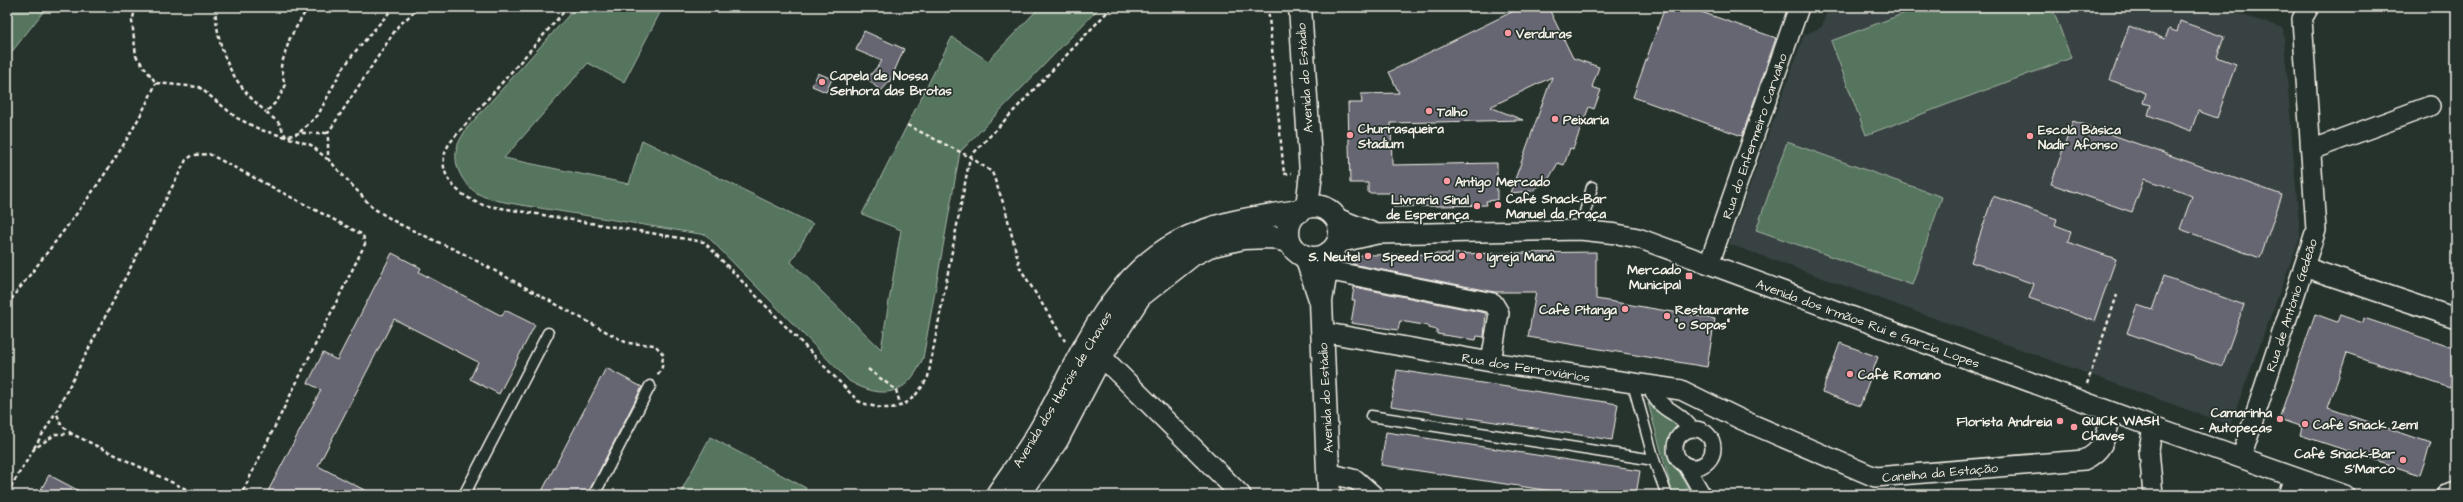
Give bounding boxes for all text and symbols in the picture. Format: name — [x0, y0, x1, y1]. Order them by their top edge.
street label: Avenida do Estádio — [1292, 22, 1318, 134]
place label: Verduras — [1515, 25, 1572, 43]
marker: Verduras — [1503, 28, 1513, 38]
street label: Rua do Enfermeiro Carvalho — [1718, 51, 1792, 221]
place label: Capela de Nossa Senhora das Brotas — [829, 67, 952, 100]
marker: Capela de Nossa Senhora das Brotas — [817, 77, 827, 87]
place label: Talho — [1436, 103, 1468, 121]
marker: Talho — [1424, 106, 1434, 116]
place label: Peixaria — [1563, 111, 1609, 129]
marker: Peixaria — [1550, 114, 1560, 124]
place label: Churrasqueira Stadium — [1357, 120, 1444, 153]
place label: Escola Básica Nadir Afonso — [2038, 121, 2121, 154]
marker: Churrasqueira Stadium — [1345, 130, 1355, 140]
marker: Escola Básica Nadir Afonso — [2025, 131, 2035, 141]
place label: Antigo Mercado — [1455, 173, 1551, 193]
marker: Antigo Mercado — [1442, 176, 1452, 186]
place label: Café Snack-Bar Manuel da Praça — [1506, 190, 1607, 223]
place label: Livraria Sinal de Esperança — [1385, 191, 1469, 225]
marker: Café Snack-Bar Manuel da Praça — [1493, 200, 1503, 210]
marker: Livraria Sinal de Esperança — [1472, 201, 1482, 211]
street label: Rua de António Gedeão — [2262, 236, 2322, 374]
place label: S. Neutel — [1307, 248, 1360, 266]
place label: Speed Food — [1381, 248, 1454, 267]
place label: Igreja Maná — [1487, 248, 1555, 268]
marker: S. Neutel — [1363, 251, 1373, 261]
marker: Speed Food — [1457, 251, 1467, 261]
marker: Igreja Maná — [1474, 251, 1484, 261]
place label: Mercado Municipal — [1627, 261, 1682, 295]
marker: Mercado Municipal — [1684, 271, 1694, 281]
street label: Avenida dos Irmãos Rui e Garcia Lopes — [1753, 275, 1982, 373]
place label: Café Pitanga — [1539, 301, 1617, 321]
place label: Restaurante "o Sopas" — [1675, 301, 1749, 335]
marker: Café Pitanga — [1620, 304, 1630, 314]
street label: Avenida dos Heróis de Chaves — [1009, 308, 1117, 471]
marker: Restaurante "o Sopas" — [1662, 311, 1672, 321]
street label: Avenida do Estádio — [1314, 342, 1338, 453]
street label: Rua dos Ferroviários — [1461, 349, 1592, 387]
place label: Café Romano — [1858, 366, 1942, 384]
marker: Café Romano — [1845, 369, 1855, 379]
place label: Camarinha - Autopeças — [2200, 404, 2272, 438]
place label: QUICK WASH Chaves — [2082, 412, 2160, 445]
place label: Florista Andreia — [1957, 413, 2052, 431]
marker: Camarinha - Autopeças — [2275, 414, 2285, 424]
marker: Florista Andreia — [2055, 416, 2065, 426]
place label: Café Snack 2em1 — [2313, 416, 2418, 434]
marker: Café Snack 2em1 — [2300, 419, 2310, 429]
marker: QUICK WASH Chaves — [2069, 422, 2079, 432]
place label: Café Snack-Bar S'Marco — [2294, 445, 2396, 478]
marker: Café Snack-Bar S'Marco — [2398, 455, 2408, 465]
street label: Canelha da Estação — [1881, 459, 2000, 487]

